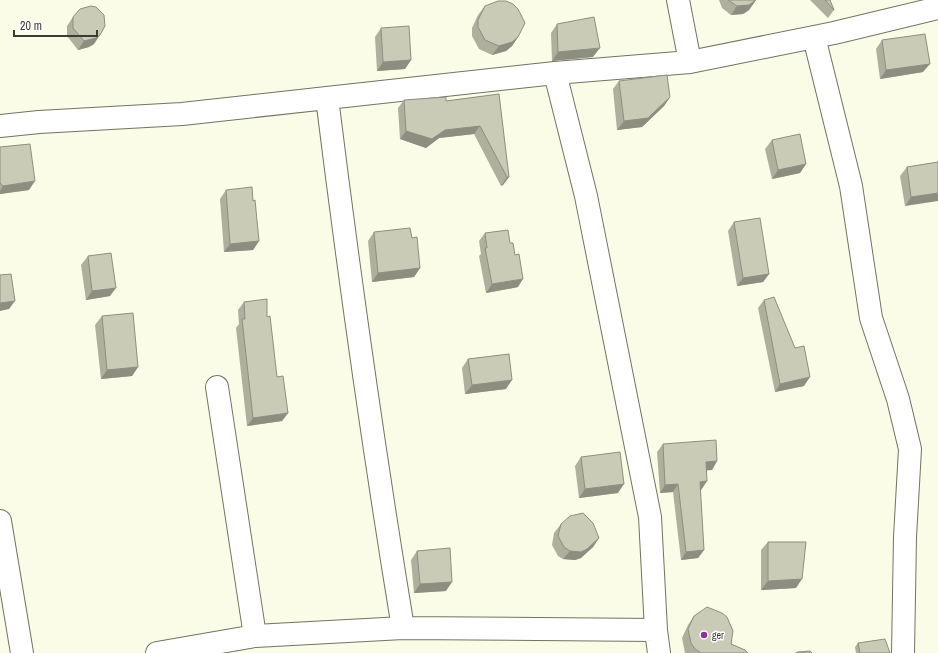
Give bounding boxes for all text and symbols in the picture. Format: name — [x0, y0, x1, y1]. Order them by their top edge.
scale bar — [14, 12, 97, 38]
text: 20 m — [20, 18, 42, 34]
place label: ger — [712, 629, 724, 642]
marker: ger — [699, 630, 709, 640]

